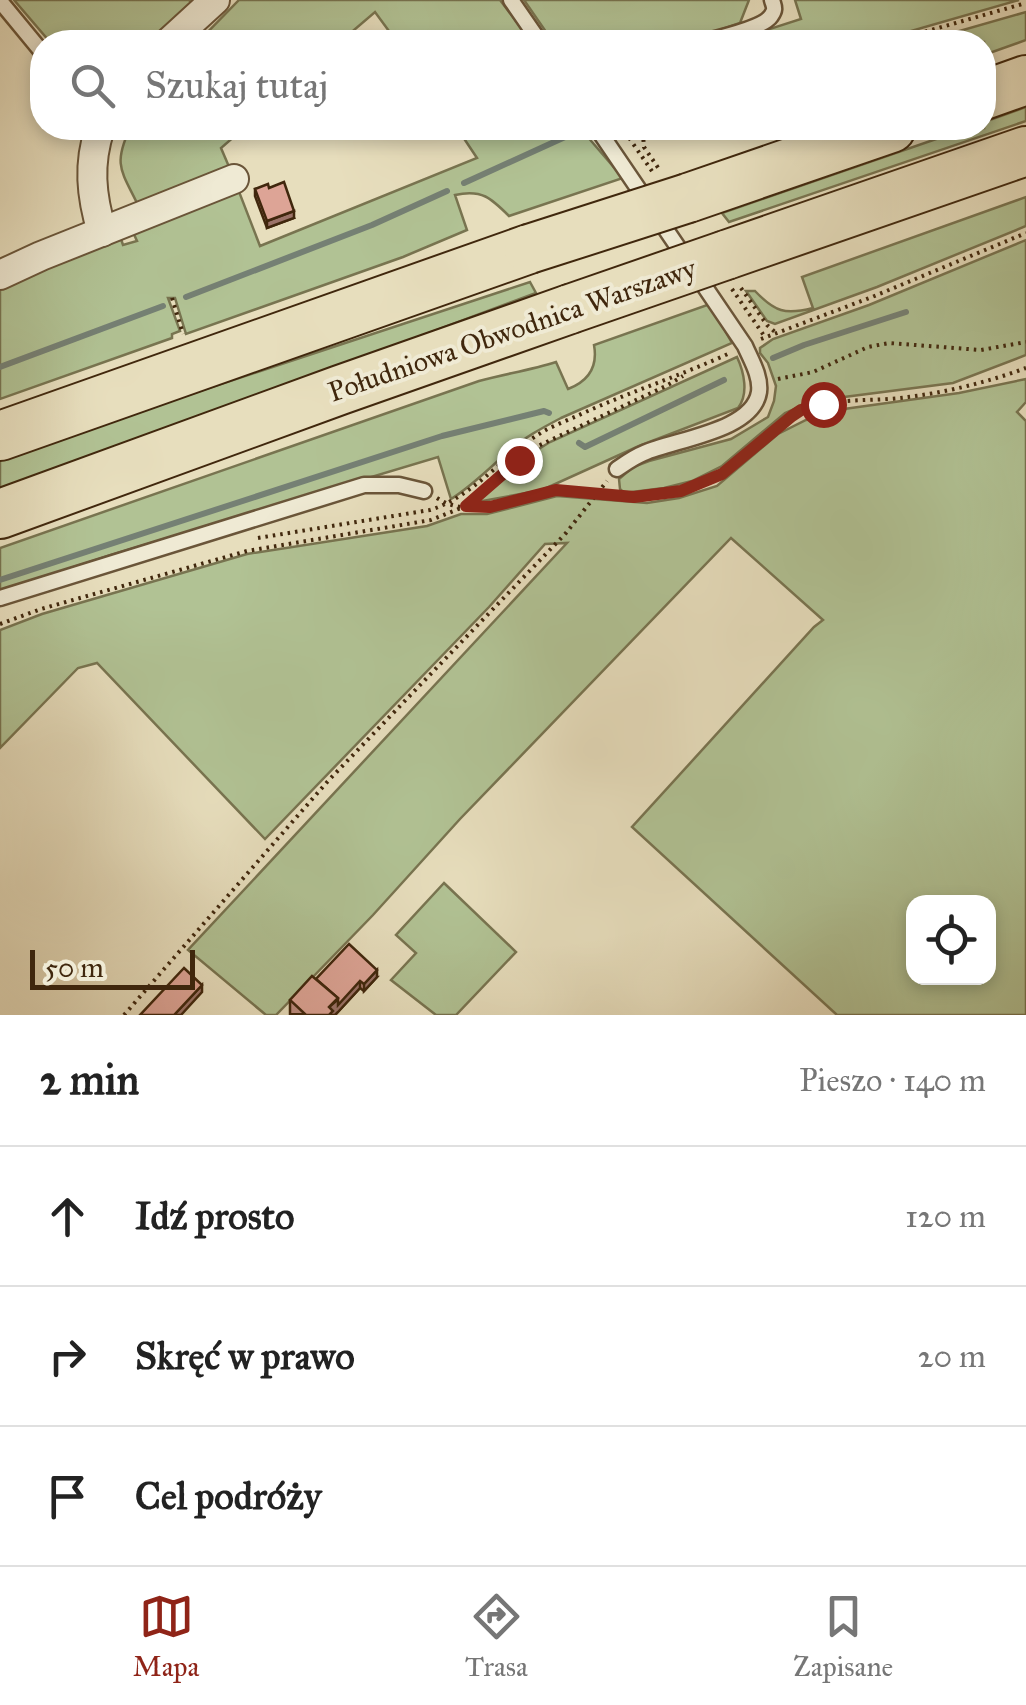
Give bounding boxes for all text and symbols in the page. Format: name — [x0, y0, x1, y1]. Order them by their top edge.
search box — [30, 30, 996, 140]
icon: search — [65, 58, 120, 113]
text: Szukaj tutaj — [145, 62, 328, 108]
street label: Południowa Obwodnica Warszawy — [324, 250, 701, 409]
route start — [801, 382, 847, 428]
route end — [497, 438, 543, 484]
map controls — [906, 895, 996, 985]
button: locate — [906, 895, 996, 985]
scale bar — [30, 945, 195, 990]
text: 50 m — [45, 950, 104, 985]
text: 2 min — [40, 1054, 139, 1106]
text: Pieszo · 140 m — [799, 1061, 986, 1100]
icon: ahead — [40, 1189, 95, 1244]
text: Idź prosto — [135, 1193, 295, 1239]
text: 120 m — [905, 1197, 986, 1236]
icon: right — [40, 1329, 95, 1384]
text: Skręć w prawo — [135, 1333, 355, 1379]
text: 20 m — [918, 1337, 986, 1376]
icon: arrive — [40, 1469, 95, 1524]
text: Cel podróży — [135, 1473, 322, 1519]
tab: Mapa — [133, 1589, 199, 1684]
tab: Trasa — [465, 1589, 528, 1684]
tab: Zapisane — [793, 1589, 893, 1684]

